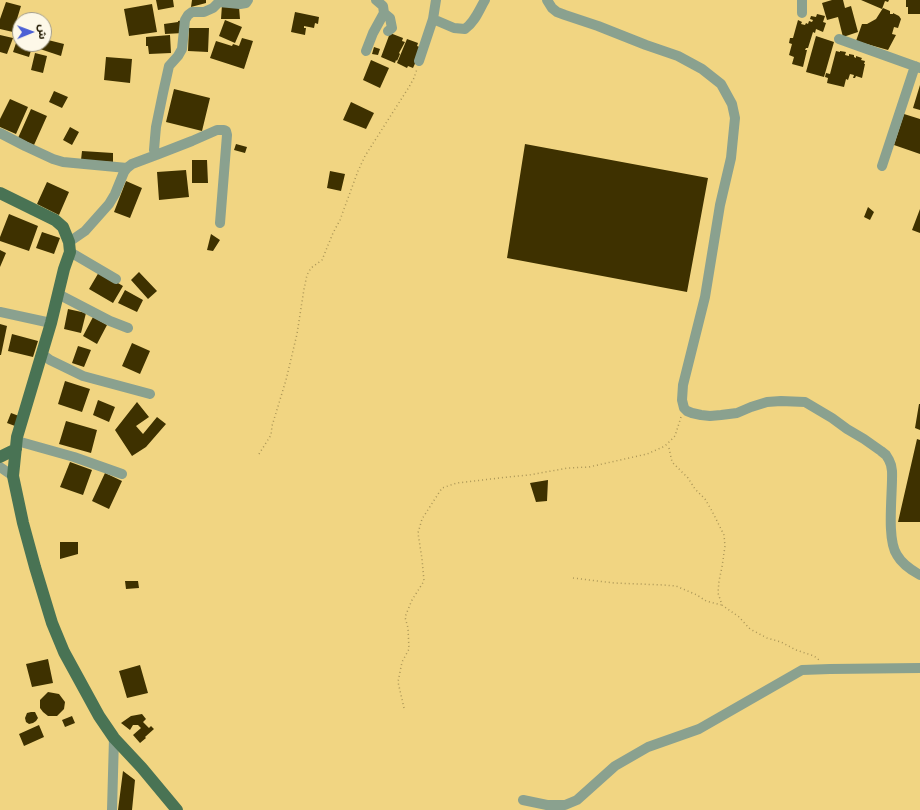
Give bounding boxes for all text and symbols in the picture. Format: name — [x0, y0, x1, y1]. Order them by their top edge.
north arrow — [12, 12, 52, 52]
text: ش — [36, 24, 51, 39]

